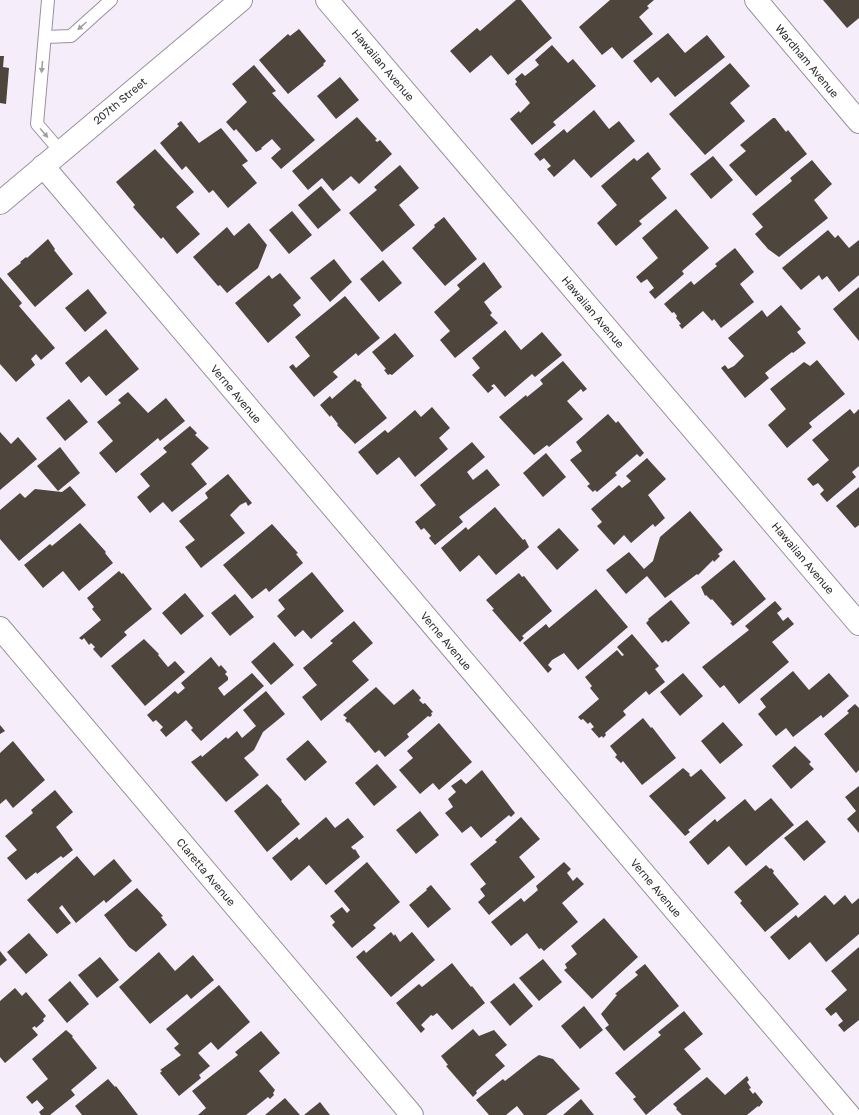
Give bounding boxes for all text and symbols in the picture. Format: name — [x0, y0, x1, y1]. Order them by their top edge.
one-way arrow — [77, 21, 87, 31]
street label: Wardham Avenue — [773, 21, 842, 100]
street label: Hawaiian Avenue — [350, 26, 417, 103]
one-way arrow — [38, 61, 45, 73]
street label: 207th Street — [90, 75, 149, 127]
one-way arrow — [39, 128, 48, 137]
street label: Hawaiian Avenue — [560, 273, 627, 350]
street label: Verne Avenue — [208, 362, 265, 425]
street label: Hawaiian Avenue — [770, 519, 837, 596]
street label: Verne Avenue — [418, 609, 475, 672]
street label: Claretta Avenue — [174, 835, 238, 908]
street label: Verne Avenue — [628, 856, 685, 919]

